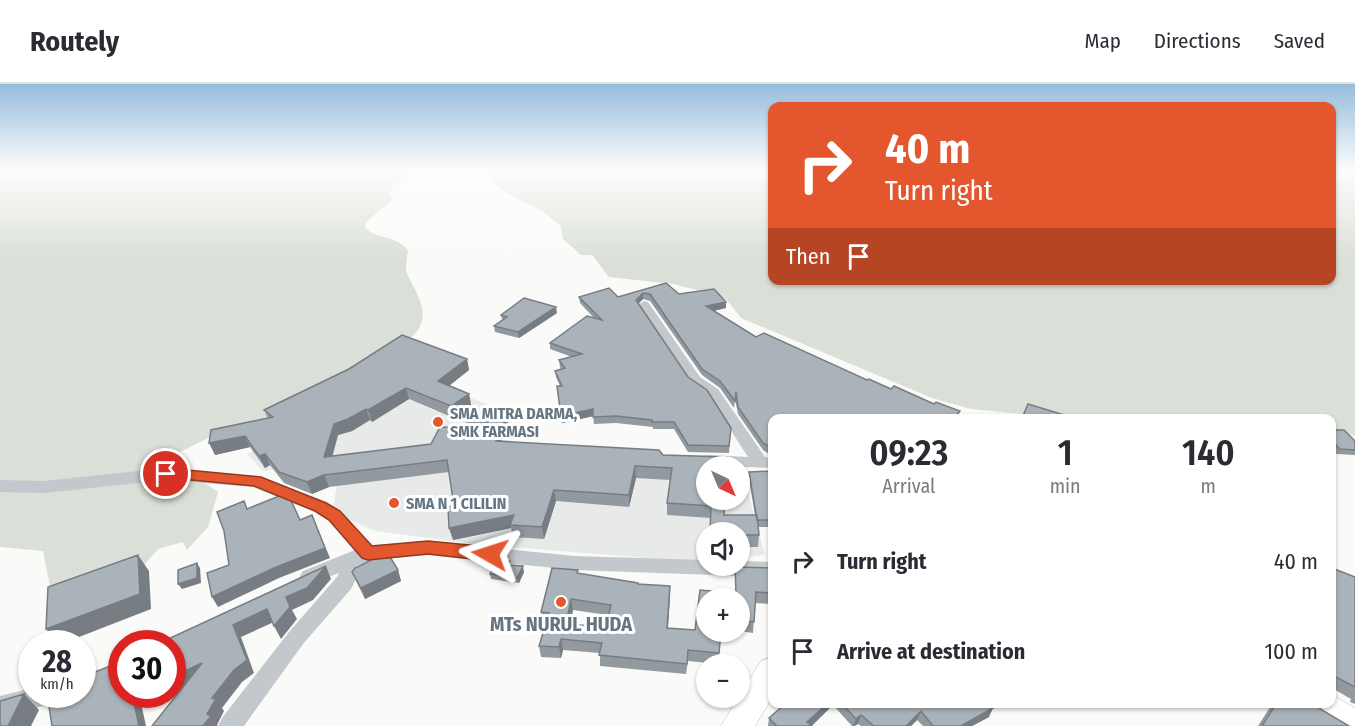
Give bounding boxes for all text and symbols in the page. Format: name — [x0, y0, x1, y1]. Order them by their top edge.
text: Routely — [30, 25, 119, 58]
text: Map — [1084, 28, 1121, 54]
text: Directions — [1154, 28, 1241, 54]
text: Saved — [1274, 28, 1325, 54]
text: 40 m — [885, 124, 970, 174]
icon: right — [786, 126, 864, 204]
text: Turn right — [885, 175, 993, 207]
icon: arrive — [842, 240, 875, 273]
text: Then — [786, 243, 830, 270]
place label: SMA MITRA DARMA, SMK FARMASI — [450, 404, 578, 441]
marker: SMA MITRA DARMA, SMK FARMASI — [431, 415, 445, 429]
text: 09:23 — [869, 431, 948, 475]
text: 1 — [1058, 431, 1073, 475]
text: 140 — [1182, 431, 1235, 475]
pin — [140, 448, 191, 499]
north arrow — [696, 456, 750, 510]
map controls — [696, 456, 750, 708]
icon: arrive — [149, 457, 182, 490]
text: Arrival — [882, 474, 935, 498]
text: min — [1050, 474, 1081, 498]
text: m — [1201, 474, 1216, 498]
place label: SMA N 1 CILILIN — [406, 494, 506, 513]
marker: SMA N 1 CILILIN — [387, 496, 401, 510]
position arrow — [458, 522, 522, 586]
button: sound — [696, 522, 750, 576]
icon: right — [786, 545, 819, 578]
text: Turn right — [837, 548, 926, 575]
text: 40 m — [1274, 548, 1318, 575]
button: + — [696, 588, 750, 642]
marker: MTs NURUL HUDA — [554, 595, 568, 609]
place label: MTs NURUL HUDA — [490, 612, 633, 636]
speed limit sign: 30 — [108, 630, 186, 708]
icon: arrive — [786, 635, 819, 668]
text: Arrive at destination — [837, 638, 1025, 665]
text: 100 m — [1264, 638, 1318, 665]
text: 28 — [42, 644, 72, 680]
button: − — [696, 654, 750, 708]
text: km/h — [40, 675, 74, 693]

